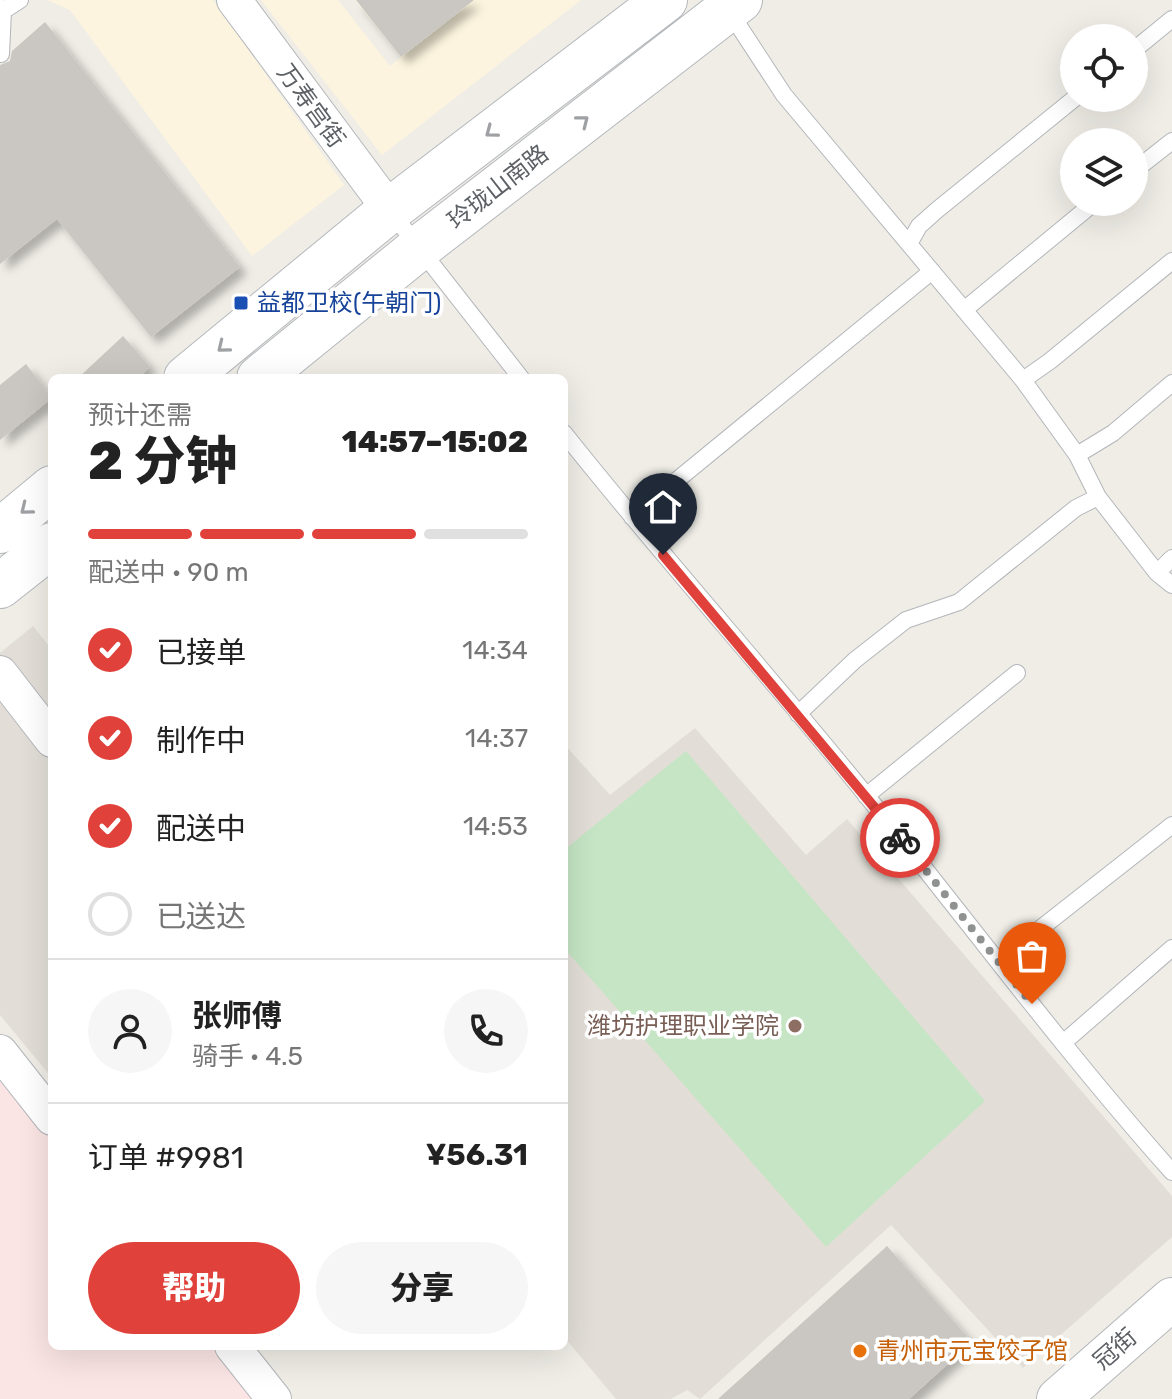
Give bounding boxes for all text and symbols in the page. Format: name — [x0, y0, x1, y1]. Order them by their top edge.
map controls — [1060, 24, 1148, 216]
button: locate — [1060, 24, 1148, 112]
street label: 万寿宫街 — [271, 59, 351, 153]
one-way arrow — [574, 117, 589, 131]
one-way arrow — [485, 123, 500, 137]
button: layers — [1060, 128, 1148, 216]
street label: 玲珑山南路 — [442, 139, 554, 235]
place label: 益都卫校(午朝门) — [257, 289, 441, 317]
marker: 益都卫校(午朝门) — [232, 294, 250, 312]
one-way arrow — [218, 337, 232, 352]
text: 预计还需 — [88, 400, 192, 431]
text: 14:57–15:02 — [342, 424, 528, 460]
text: 2 分钟 — [88, 430, 238, 492]
pin — [629, 473, 697, 555]
icon: home — [641, 485, 685, 529]
one-way arrow — [21, 499, 35, 514]
text: 配送中 · 90 m — [88, 557, 249, 588]
icon: check — [88, 628, 132, 672]
text: 已接单 — [156, 635, 246, 671]
text: 14:34 — [462, 635, 528, 666]
icon: check — [88, 716, 132, 760]
text: 制作中 — [156, 723, 246, 759]
text: 14:37 — [465, 723, 528, 754]
courier — [860, 798, 940, 878]
icon: check — [88, 804, 132, 848]
text: 配送中 — [156, 811, 246, 847]
text: 14:53 — [463, 811, 528, 842]
icon: bike — [878, 816, 922, 860]
text: 已送达 — [156, 899, 246, 935]
pin — [998, 922, 1066, 1004]
icon: bag — [1010, 934, 1054, 978]
button: person — [88, 989, 172, 1073]
button: phone — [444, 989, 528, 1073]
text: 张师傅 — [192, 998, 282, 1034]
place label: 潍坊护理职业学院 — [587, 1012, 779, 1040]
marker: 潍坊护理职业学院 — [786, 1017, 804, 1035]
text: 骑手 · 4.5 — [192, 1041, 303, 1072]
text: ¥56.31 — [426, 1137, 528, 1173]
text: 订单 #9981 — [88, 1140, 244, 1176]
button: 帮助 — [88, 1242, 300, 1334]
button: 分享 — [316, 1242, 528, 1334]
street label: 冠街 — [1088, 1323, 1142, 1375]
place label: 青州市元宝饺子馆 — [876, 1337, 1068, 1365]
marker: 青州市元宝饺子馆 — [851, 1342, 869, 1360]

